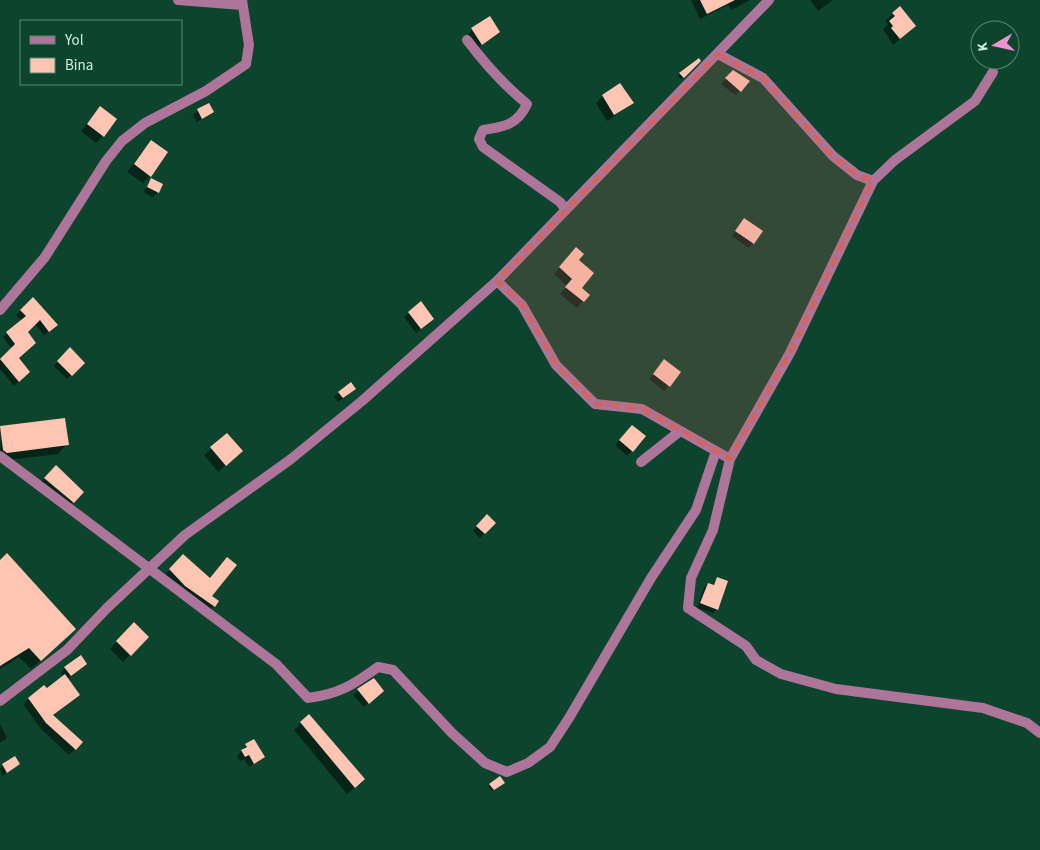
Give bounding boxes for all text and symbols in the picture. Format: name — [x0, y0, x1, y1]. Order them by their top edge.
legend — [20, 20, 182, 85]
north arrow — [970, 20, 1020, 70]
text: Yol — [64, 30, 84, 51]
text: K — [973, 41, 994, 53]
text: Bina — [65, 55, 93, 76]

